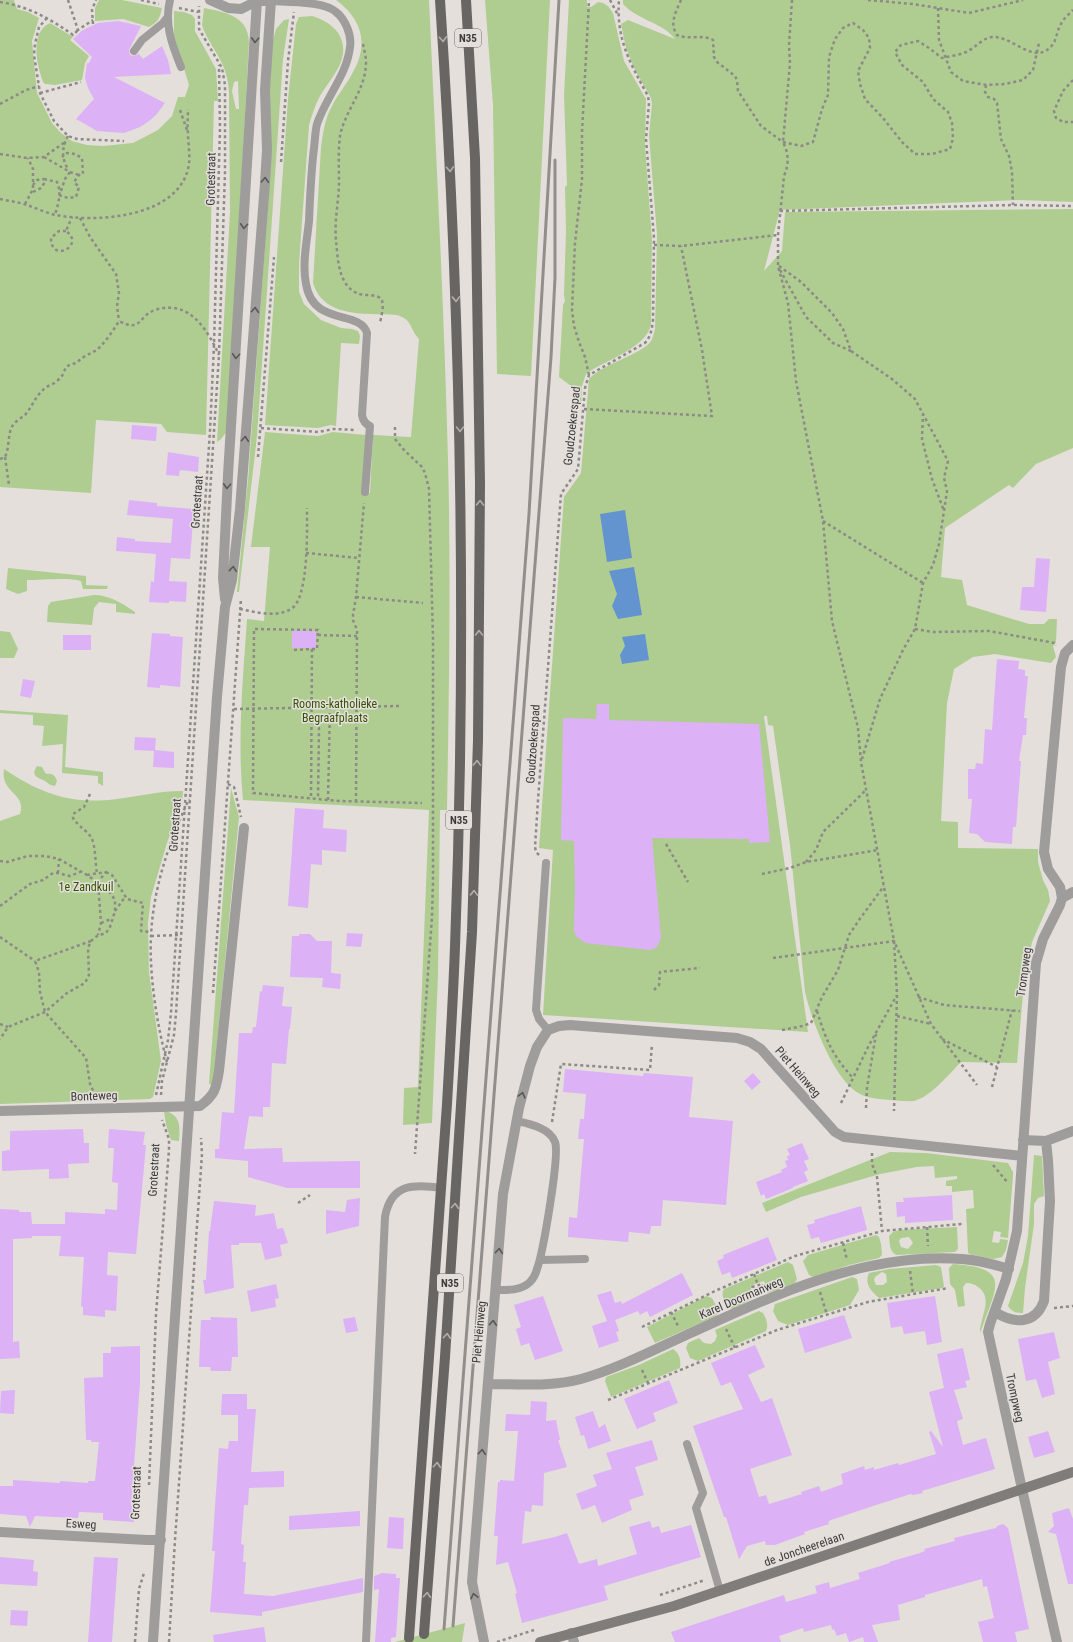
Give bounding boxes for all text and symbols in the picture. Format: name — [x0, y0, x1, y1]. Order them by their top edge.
road number: N35 — [455, 29, 481, 47]
one-way arrow — [438, 36, 447, 42]
one-way arrow — [251, 37, 259, 43]
street label: Grotestraat — [204, 152, 218, 206]
one-way arrow — [446, 166, 455, 172]
one-way arrow — [261, 177, 270, 183]
one-way arrow — [240, 223, 248, 229]
one-way arrow — [452, 296, 460, 302]
one-way arrow — [251, 307, 260, 313]
one-way arrow — [231, 353, 240, 359]
street label: Goudzoekerspad — [561, 386, 583, 466]
one-way arrow — [456, 426, 464, 432]
one-way arrow — [241, 436, 250, 442]
street label: Grotestraat — [188, 474, 206, 529]
one-way arrow — [223, 483, 232, 489]
one-way arrow — [476, 500, 484, 506]
one-way arrow — [229, 566, 238, 572]
one-way arrow — [475, 630, 483, 636]
park label: Rooms-katholieke Begraafplaats — [293, 697, 378, 725]
street label: Goudzoekerspad — [523, 704, 543, 784]
one-way arrow — [473, 760, 482, 766]
street label: Grotestraat — [166, 797, 184, 852]
road number: N35 — [446, 811, 472, 829]
park label: 1e Zandkuil — [59, 880, 113, 894]
one-way arrow — [469, 890, 478, 896]
street label: Trompweg — [1014, 946, 1034, 998]
street label: Piet Heinweg — [772, 1044, 824, 1100]
street label: Bonteweg — [70, 1088, 118, 1104]
one-way arrow — [518, 1092, 526, 1098]
street label: Grotestraat — [146, 1143, 162, 1197]
one-way arrow — [451, 1203, 460, 1209]
one-way arrow — [494, 1248, 503, 1254]
road number: N35 — [437, 1274, 463, 1292]
street label: Karel Doormanweg — [697, 1274, 785, 1322]
street label: Piet Heinweg — [469, 1300, 489, 1364]
one-way arrow — [488, 1320, 497, 1326]
one-way arrow — [442, 1333, 451, 1339]
street label: Trompweg — [1003, 1372, 1027, 1424]
one-way arrow — [478, 1449, 487, 1455]
one-way arrow — [432, 1462, 441, 1468]
street label: Grotestraat — [128, 1466, 144, 1520]
street label: Esweg — [65, 1516, 97, 1532]
street label: de Joncheerelaan — [762, 1529, 846, 1569]
one-way arrow — [422, 1592, 431, 1598]
one-way arrow — [470, 1593, 479, 1599]

